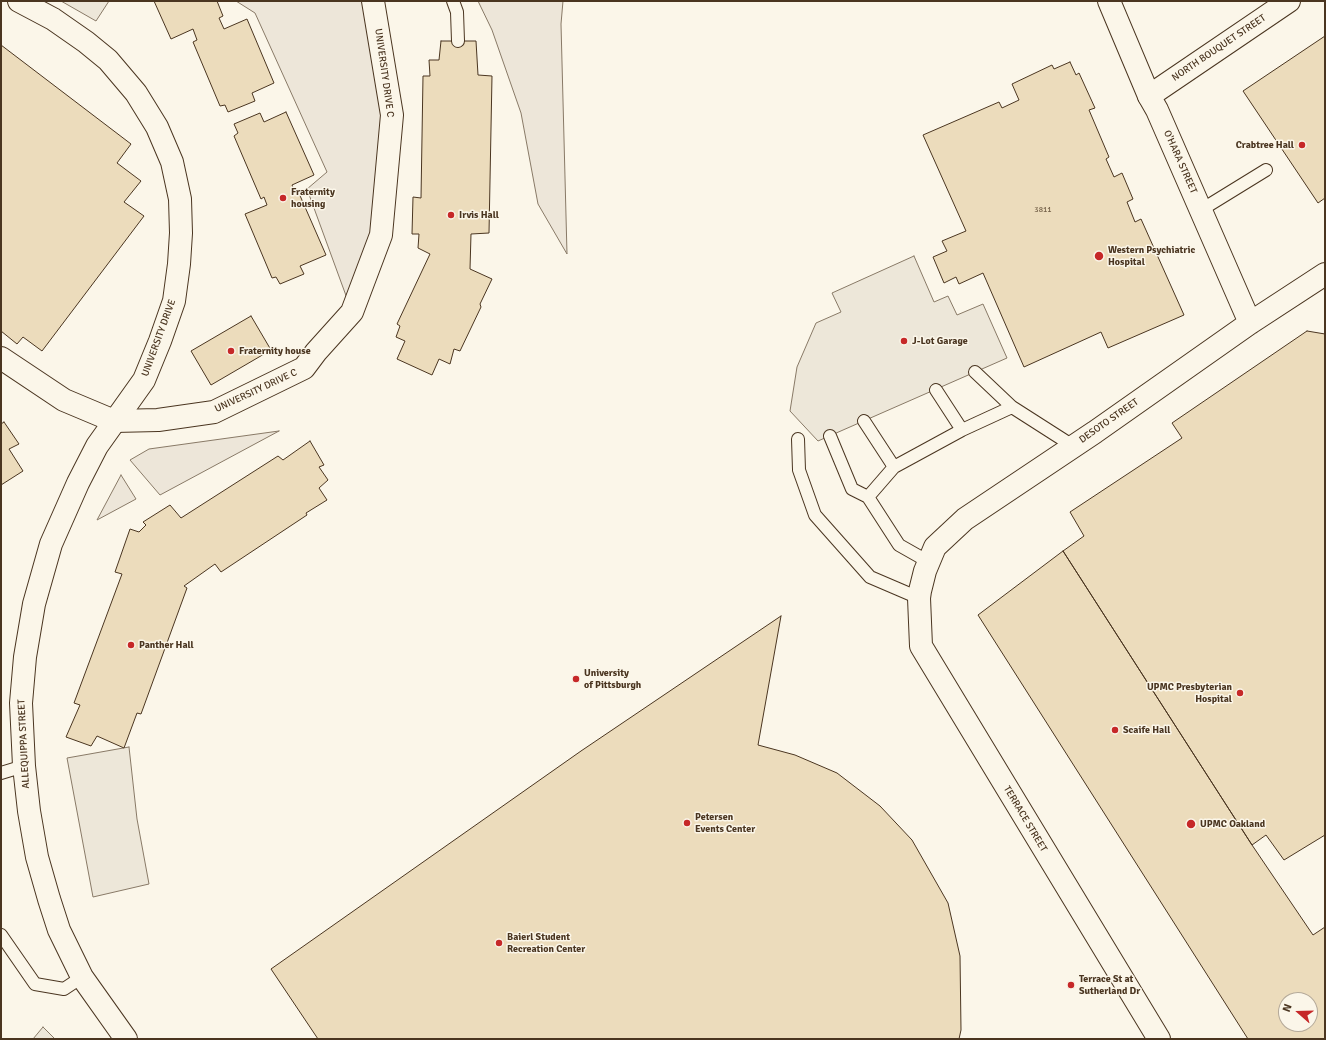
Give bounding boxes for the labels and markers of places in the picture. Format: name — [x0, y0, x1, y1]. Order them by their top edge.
place label: Crabtree Hall — [1236, 139, 1294, 151]
marker: Crabtree Hall — [1297, 140, 1307, 150]
place label: Fraternity housing — [291, 186, 335, 210]
marker: Fraternity housing — [278, 193, 288, 203]
place label: Irvis Hall — [459, 209, 499, 221]
marker: Irvis Hall — [446, 210, 456, 220]
place label: Western Psychiatric Hospital — [1108, 244, 1195, 268]
marker: Western Psychiatric Hospital — [1093, 250, 1105, 262]
place label: J-Lot Garage — [912, 335, 968, 347]
marker: J-Lot Garage — [899, 336, 909, 346]
place label: Fraternity house — [239, 345, 311, 357]
marker: Fraternity house — [226, 346, 236, 356]
place label: Panther Hall — [139, 639, 194, 651]
marker: Panther Hall — [126, 640, 136, 650]
place label: University of Pittsburgh — [584, 667, 641, 690]
marker: University of Pittsburgh — [571, 674, 581, 684]
place label: UPMC Presbyterian Hospital — [1147, 681, 1232, 704]
marker: UPMC Presbyterian Hospital — [1235, 688, 1245, 698]
place label: Scaife Hall — [1123, 724, 1170, 736]
marker: Scaife Hall — [1110, 725, 1120, 735]
place label: Petersen Events Center — [695, 811, 755, 834]
marker: Petersen Events Center — [682, 818, 692, 828]
marker: UPMC Oakland — [1185, 818, 1197, 830]
place label: UPMC Oakland — [1200, 818, 1265, 830]
place label: Baierl Student Recreation Center — [507, 931, 585, 954]
marker: Baierl Student Recreation Center — [494, 938, 504, 948]
place label: Terrace St at Sutherland Dr — [1079, 973, 1140, 996]
marker: Terrace St at Sutherland Dr — [1066, 980, 1076, 990]

